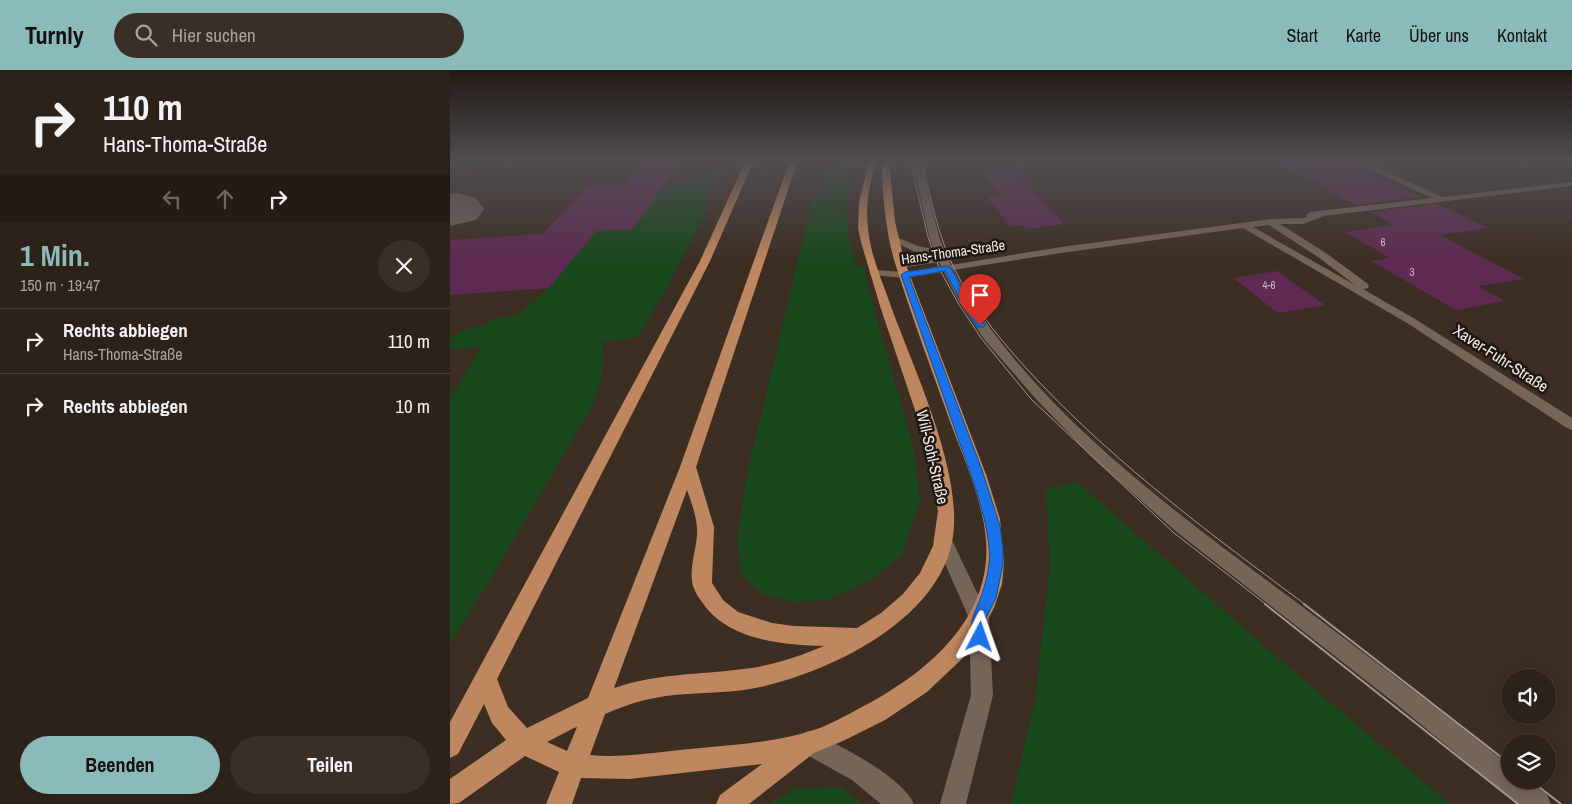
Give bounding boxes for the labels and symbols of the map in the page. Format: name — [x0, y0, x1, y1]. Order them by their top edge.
house number: 6 — [1380, 235, 1386, 249]
street label: Hans-Thoma-Straße — [900, 236, 1006, 268]
house number: 3 — [1409, 265, 1415, 279]
pin — [959, 274, 1001, 325]
house number: 4-6 — [1262, 278, 1276, 292]
street label: Xaver-Fuhr-Straße — [1449, 319, 1553, 397]
street label: Will-Sohl-Straße — [911, 408, 955, 506]
position arrow — [953, 610, 1005, 662]

